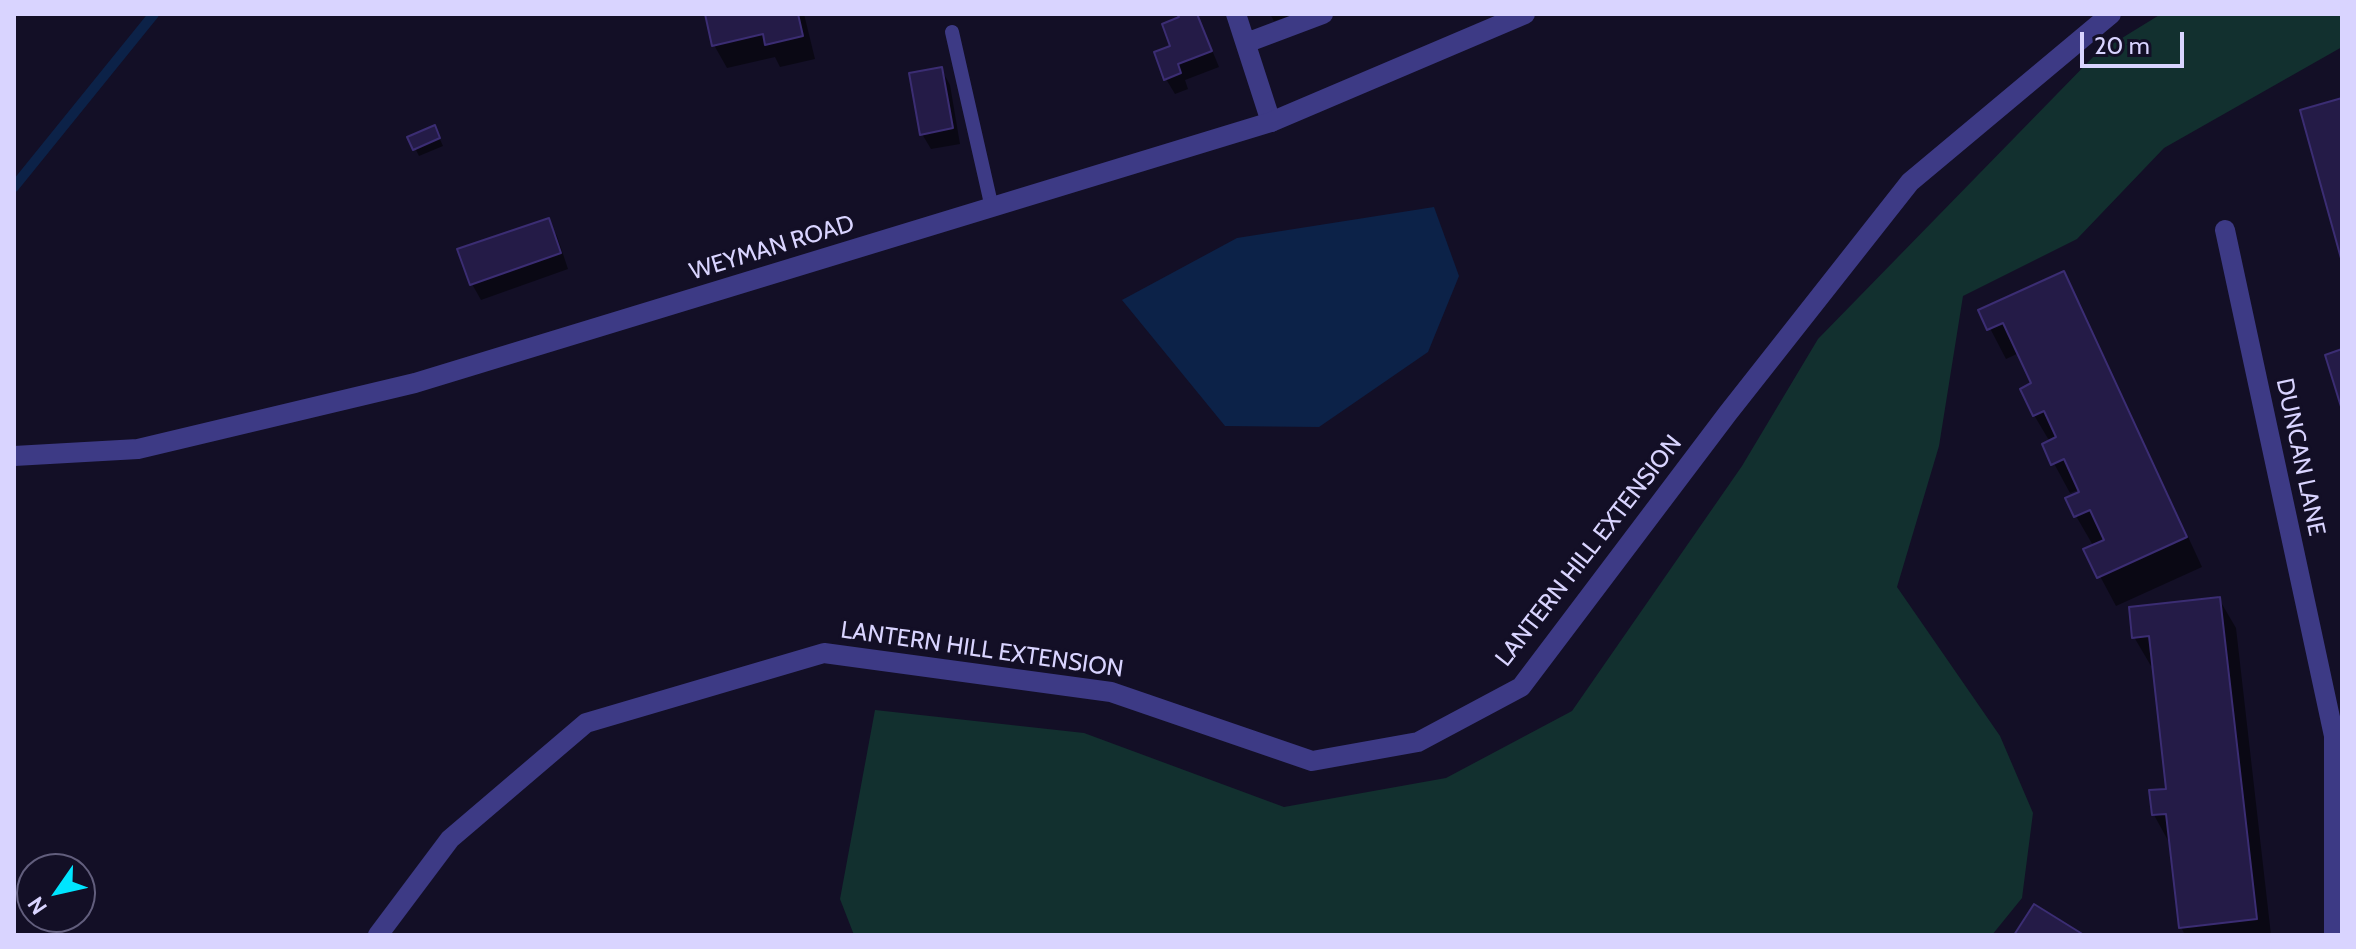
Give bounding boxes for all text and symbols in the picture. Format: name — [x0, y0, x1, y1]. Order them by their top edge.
scale bar — [2084, 16, 2188, 66]
text: 20 m — [2094, 31, 2150, 60]
street label: WEYMAN ROAD — [686, 209, 858, 287]
street label: DUNCAN LANE — [2269, 375, 2331, 539]
street label: LANTERN HILL EXTENSION — [1490, 430, 1688, 672]
street label: LANTERN HILL EXTENSION — [839, 616, 1125, 684]
north arrow — [16, 853, 96, 933]
text: N — [22, 892, 53, 920]

